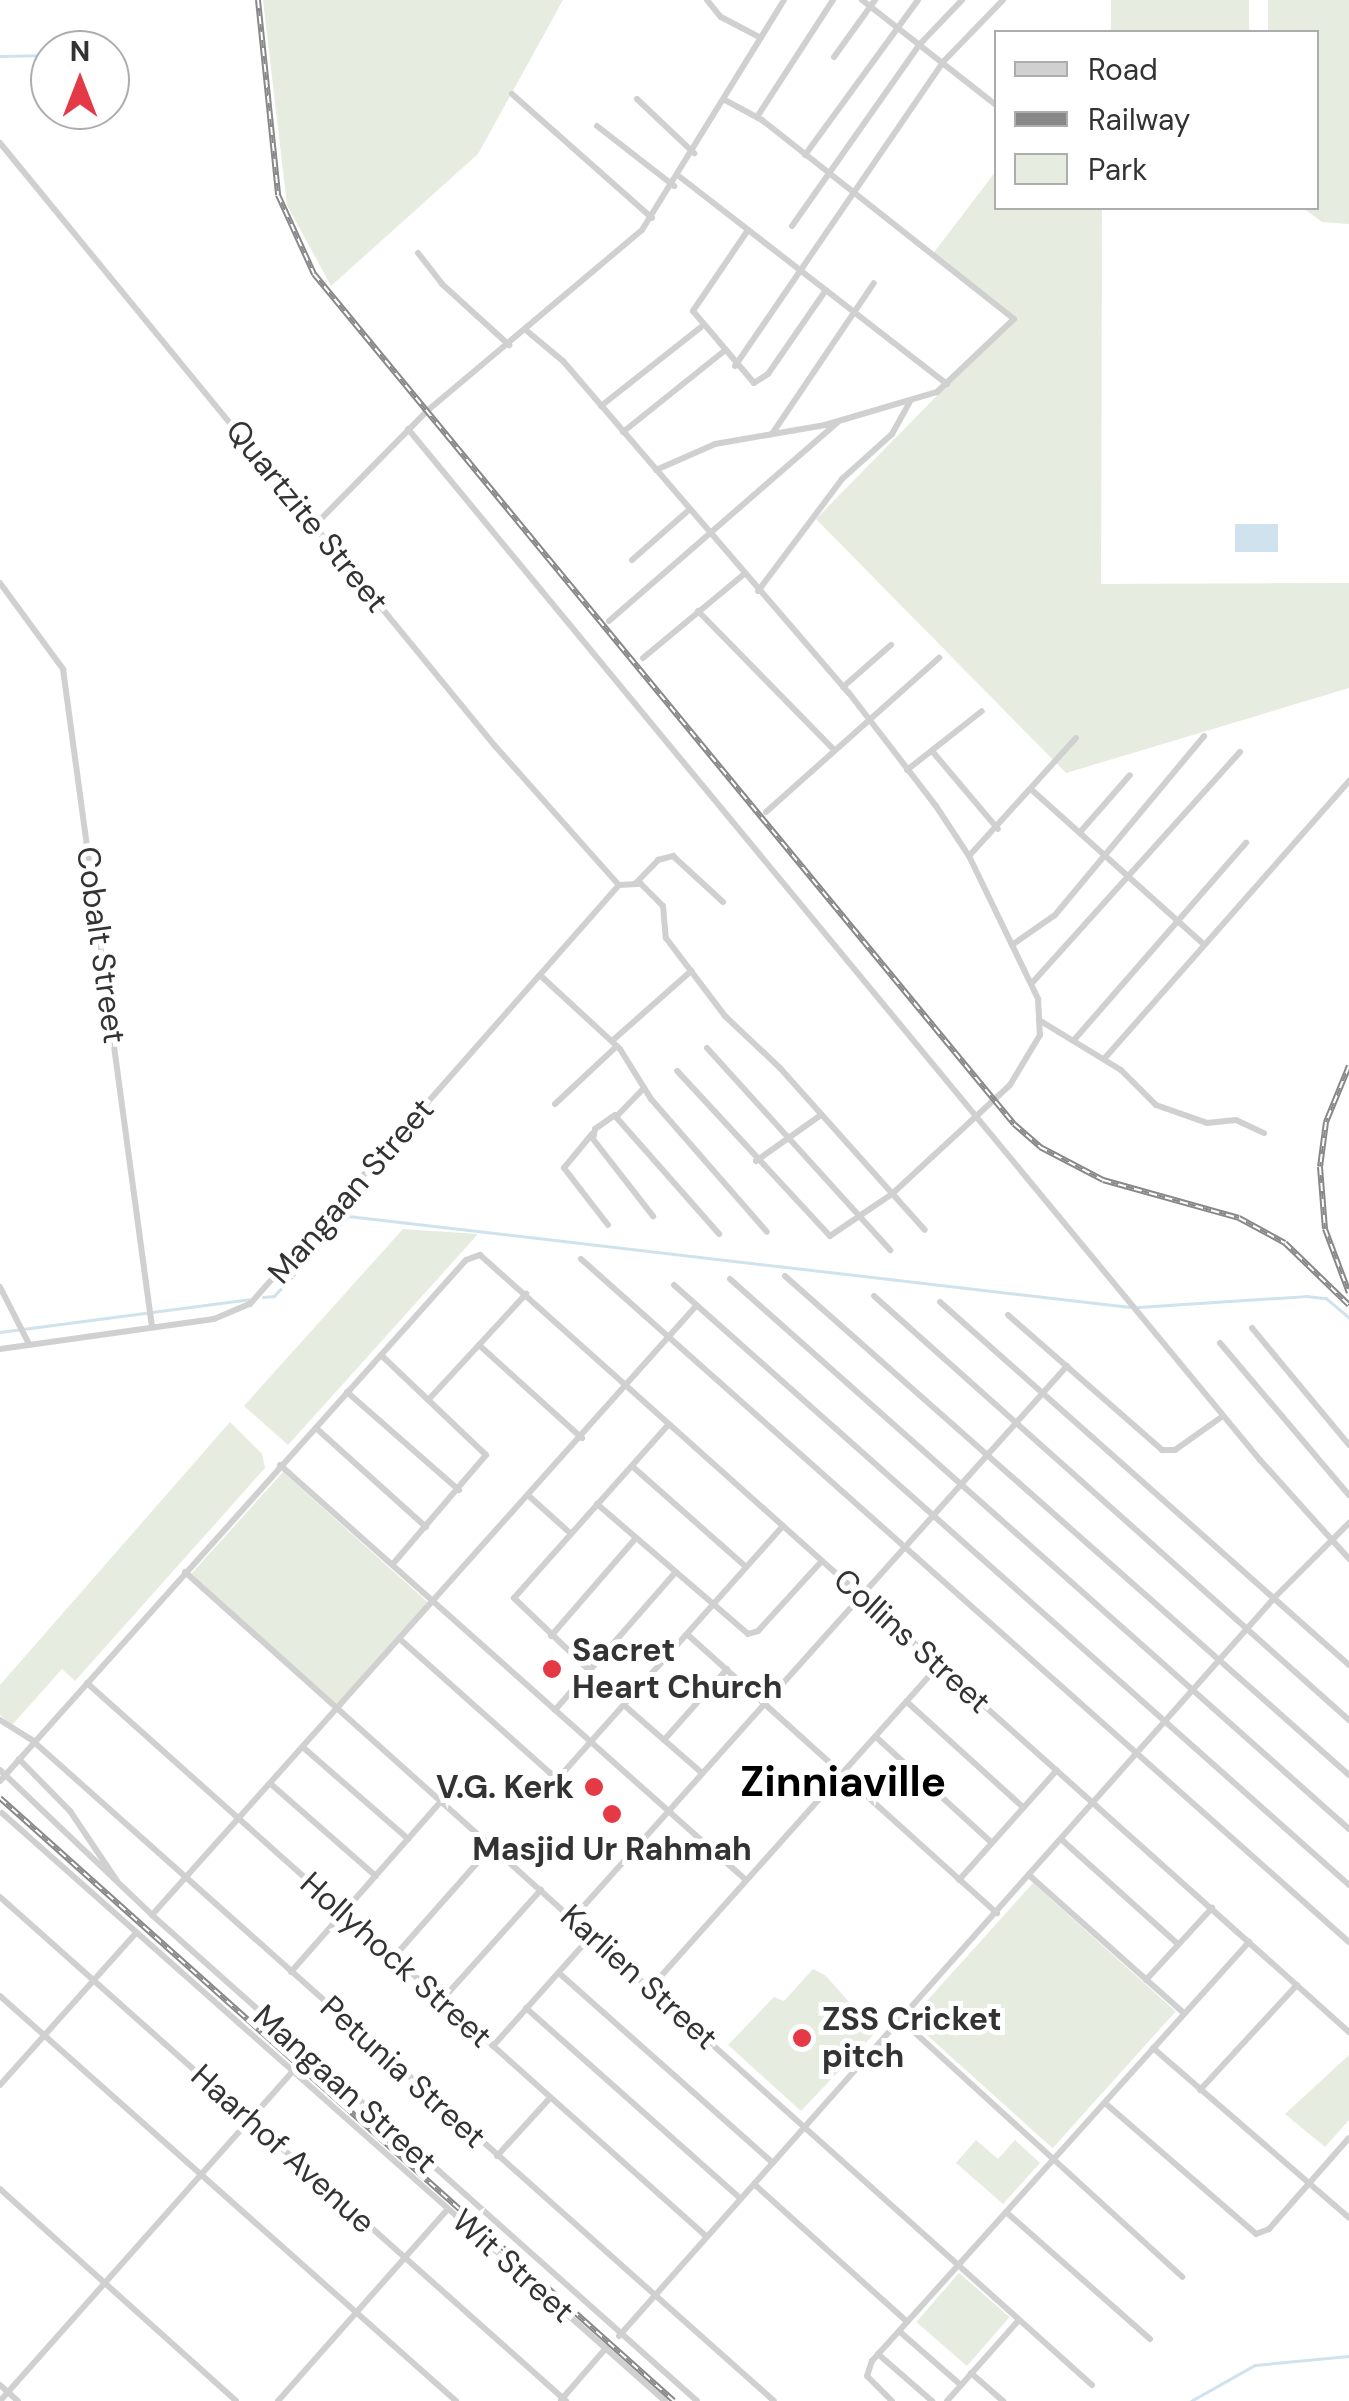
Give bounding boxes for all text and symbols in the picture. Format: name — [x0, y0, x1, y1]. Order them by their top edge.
north arrow — [30, 30, 130, 130]
legend — [994, 30, 1319, 210]
text: N — [70, 33, 90, 70]
text: Road — [1088, 50, 1158, 89]
text: Railway — [1088, 100, 1191, 139]
text: Park — [1088, 150, 1147, 189]
street label: Quartzite Street — [218, 412, 396, 620]
street label: Cobalt Street — [68, 844, 134, 1046]
street label: Mangaan Street — [260, 1091, 442, 1291]
street label: Collins Street — [826, 1561, 998, 1721]
place label: Sacret Heart Church — [572, 1632, 782, 1707]
marker: Sacret Heart Church — [541, 1658, 563, 1680]
district label: Zinniaville — [740, 1757, 946, 1807]
place label: V.G. Kerk — [436, 1768, 574, 1806]
marker: V.G. Kerk — [583, 1776, 605, 1798]
marker: Masjid Ur Rahmah — [601, 1803, 623, 1825]
place label: Masjid Ur Rahmah — [472, 1830, 752, 1868]
street label: Hollyhock Street — [293, 1864, 499, 2056]
street label: Karlien Street — [553, 1897, 725, 2057]
street label: Petunia Street — [313, 1988, 493, 2156]
street label: Mangaan Street — [246, 1997, 444, 2181]
place label: ZSS Cricket pitch — [822, 2001, 1002, 2076]
marker: ZSS Cricket pitch — [791, 2027, 813, 2049]
street label: Haarhof Avenue — [183, 2056, 383, 2242]
street label: Wit Street — [444, 2201, 582, 2331]

